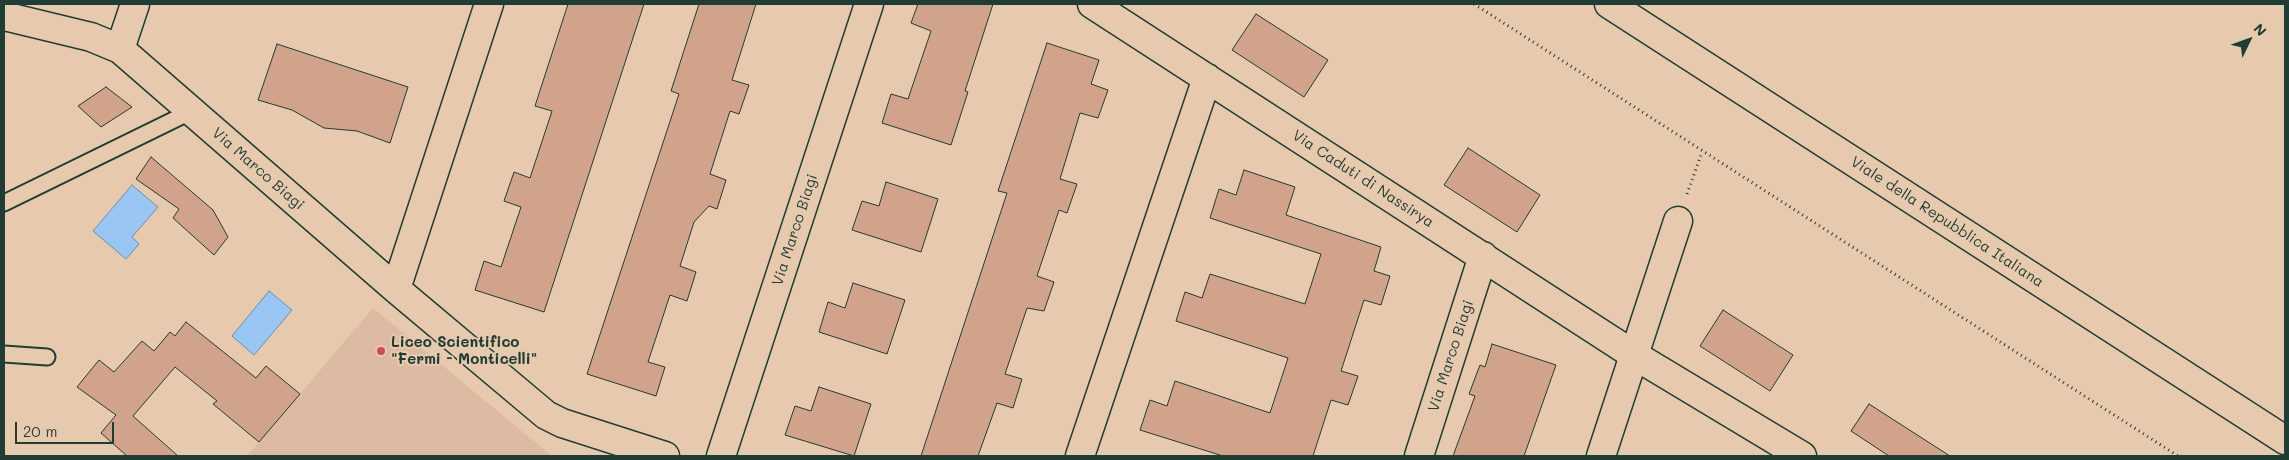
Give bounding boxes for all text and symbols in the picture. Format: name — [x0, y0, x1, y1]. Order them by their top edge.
north arrow — [2224, 15, 2274, 65]
text: N — [2250, 19, 2271, 40]
street label: Via Marco Biagi — [208, 124, 308, 214]
street label: Via Caduti di Nassirya — [1289, 126, 1437, 232]
street label: Viale della Repubblica Italiana — [1847, 153, 2047, 291]
street label: Via Marco Biagi — [768, 172, 822, 288]
street label: Via Marco Biagi — [1424, 298, 1478, 414]
place label: Liceo Scientifico "Fermi - Monticelli" — [391, 333, 537, 368]
marker: Liceo Scientifico "Fermi - Monticelli" — [375, 345, 387, 357]
scale bar — [18, 412, 116, 444]
text: 20 m — [23, 421, 57, 441]

